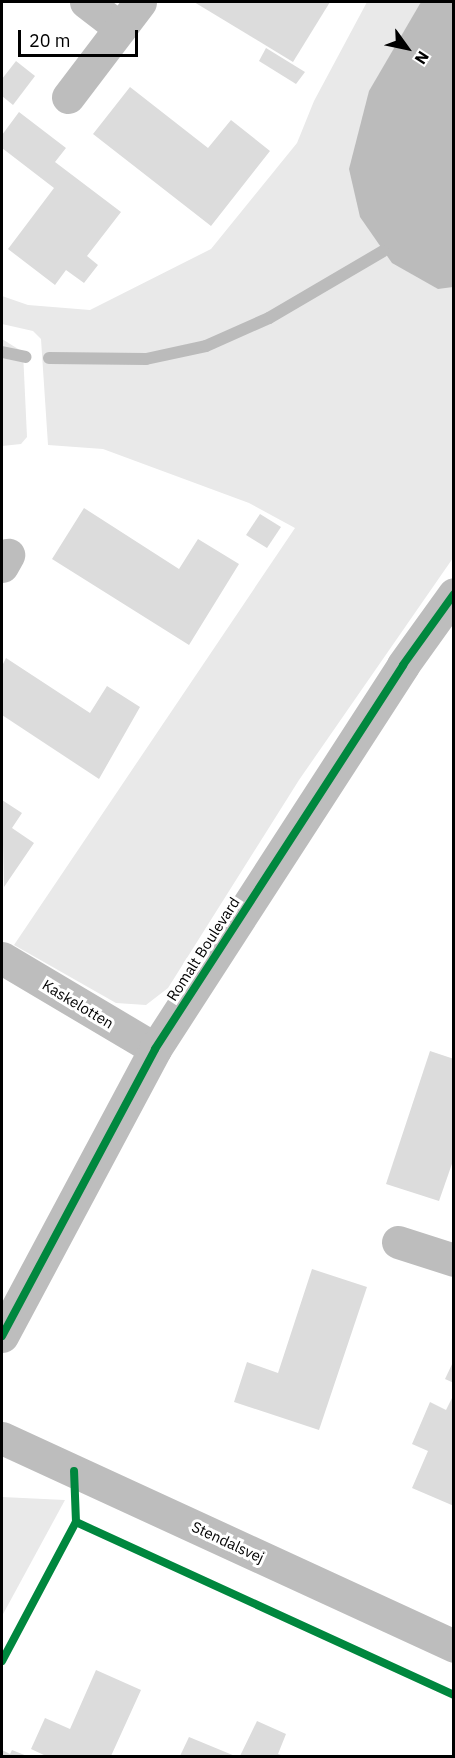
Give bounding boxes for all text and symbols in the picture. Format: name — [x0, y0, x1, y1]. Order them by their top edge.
scale bar — [21, 18, 141, 56]
north arrow — [377, 18, 437, 78]
text: 20 m — [29, 29, 71, 52]
text: N — [411, 47, 434, 68]
street label: Romalt Boulevard — [163, 894, 243, 1004]
street label: Kaskelotten — [39, 976, 117, 1032]
street label: Stendalsvej — [189, 1517, 267, 1567]

